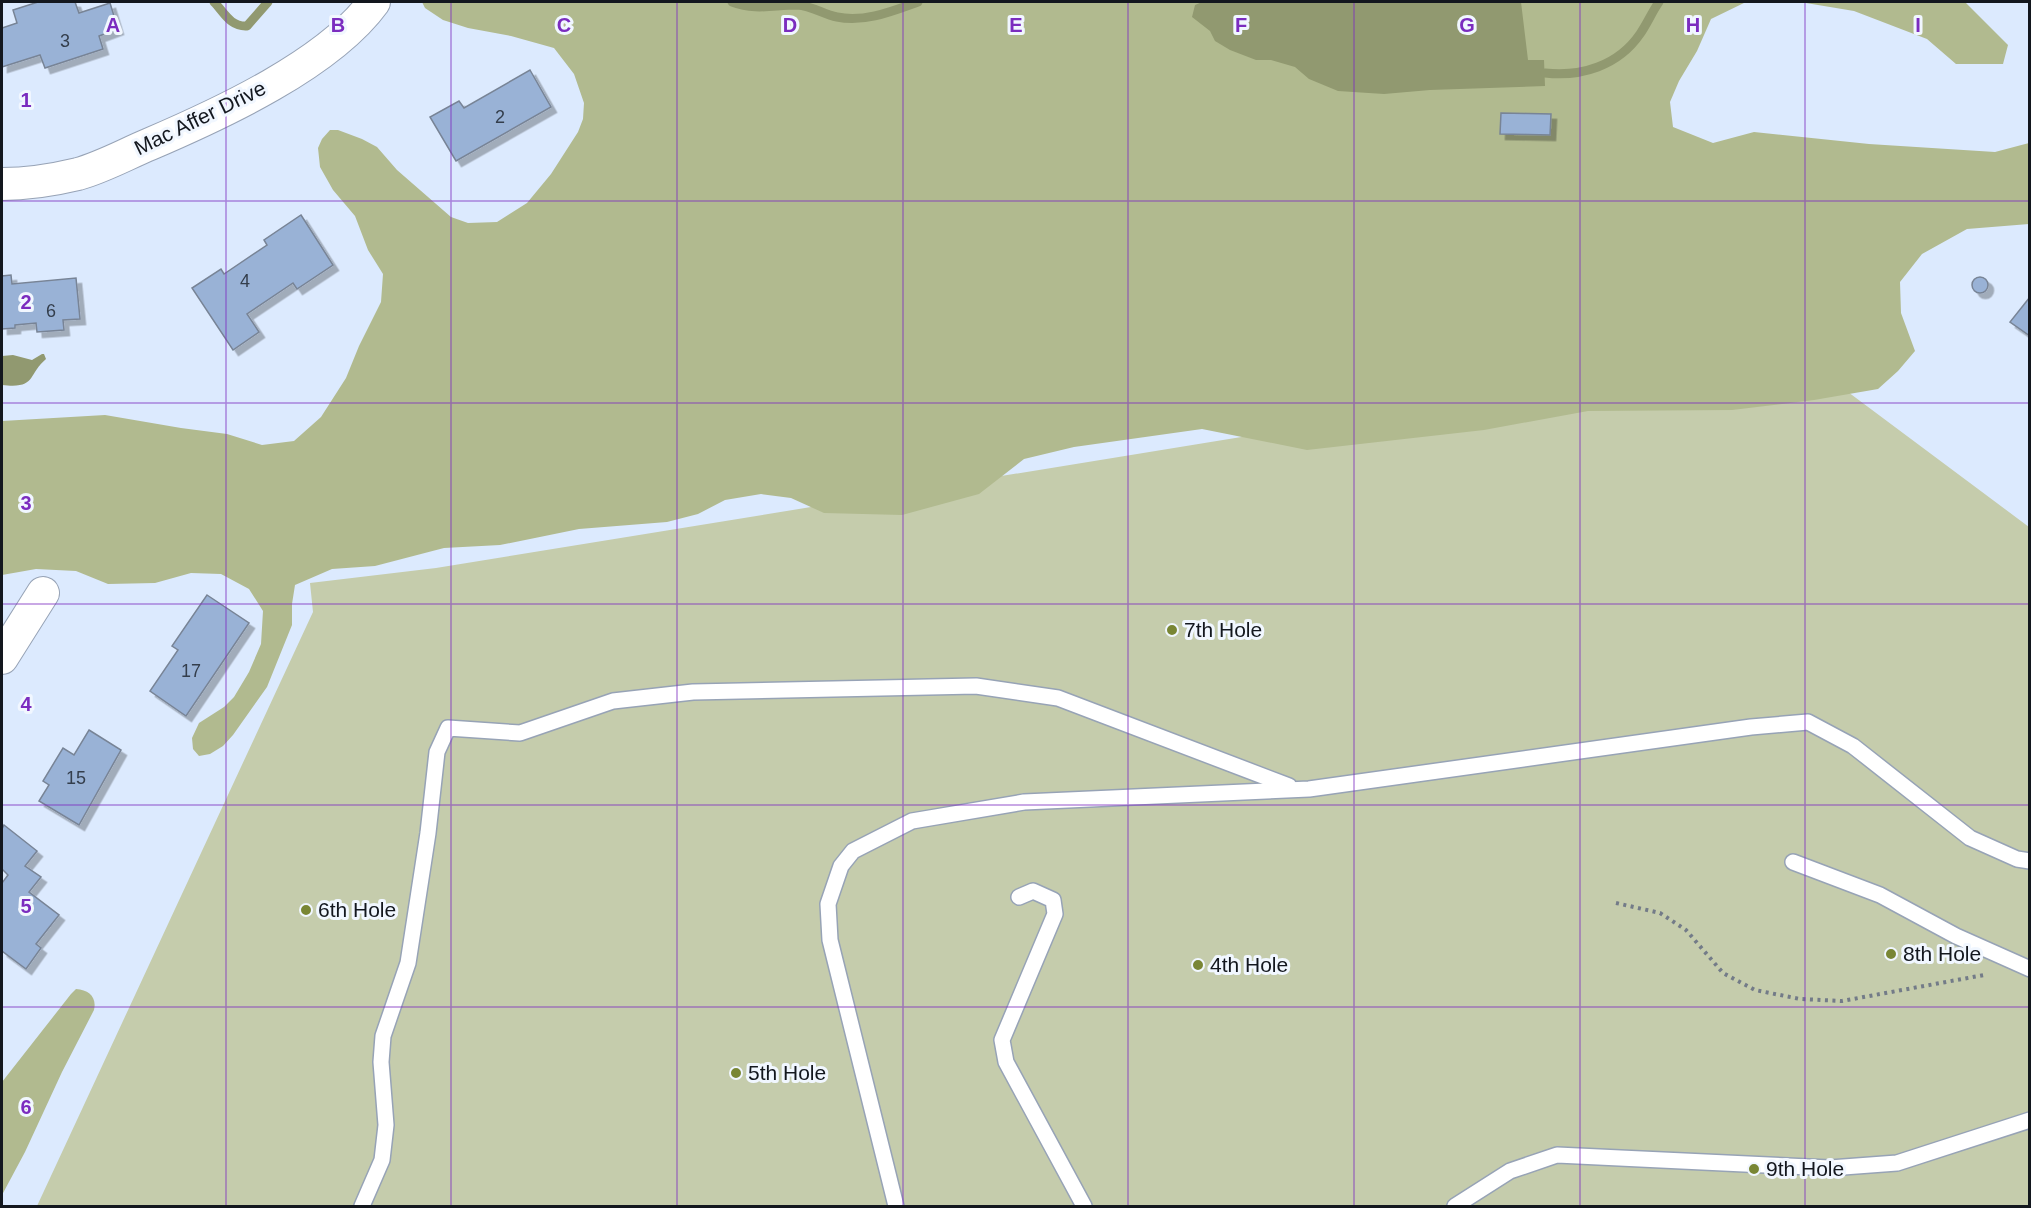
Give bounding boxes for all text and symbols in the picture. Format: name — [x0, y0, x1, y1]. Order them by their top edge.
text: A — [106, 14, 120, 36]
text: B — [331, 14, 345, 36]
text: C — [557, 14, 571, 36]
text: D — [783, 14, 797, 36]
text: E — [1009, 14, 1023, 36]
text: F — [1235, 14, 1247, 36]
text: G — [1459, 14, 1475, 36]
text: H — [1686, 14, 1700, 36]
text: I — [1915, 14, 1921, 36]
house number: 3 — [60, 31, 70, 51]
street label: Mac Affer Drive — [130, 76, 269, 159]
text: 1 — [20, 89, 32, 111]
house number: 2 — [495, 107, 505, 127]
house number: 4 — [240, 271, 250, 291]
text: 2 — [20, 291, 32, 313]
house number: 6 — [46, 301, 56, 321]
text: 3 — [20, 492, 32, 514]
place label: 7th Hole — [1184, 618, 1262, 641]
marker: 7th Hole — [1165, 623, 1179, 637]
house number: 17 — [181, 661, 201, 681]
text: 4 — [20, 693, 32, 715]
house number: 15 — [66, 768, 86, 788]
text: 5 — [20, 895, 32, 917]
place label: 6th Hole — [318, 898, 396, 921]
marker: 6th Hole — [299, 903, 313, 917]
place label: 8th Hole — [1903, 942, 1981, 965]
marker: 8th Hole — [1884, 947, 1898, 961]
place label: 4th Hole — [1210, 953, 1288, 976]
marker: 4th Hole — [1191, 958, 1205, 972]
place label: 5th Hole — [748, 1061, 826, 1084]
marker: 5th Hole — [729, 1066, 743, 1080]
text: 6 — [20, 1096, 32, 1118]
place label: 9th Hole — [1766, 1157, 1844, 1180]
marker: 9th Hole — [1747, 1162, 1761, 1176]

